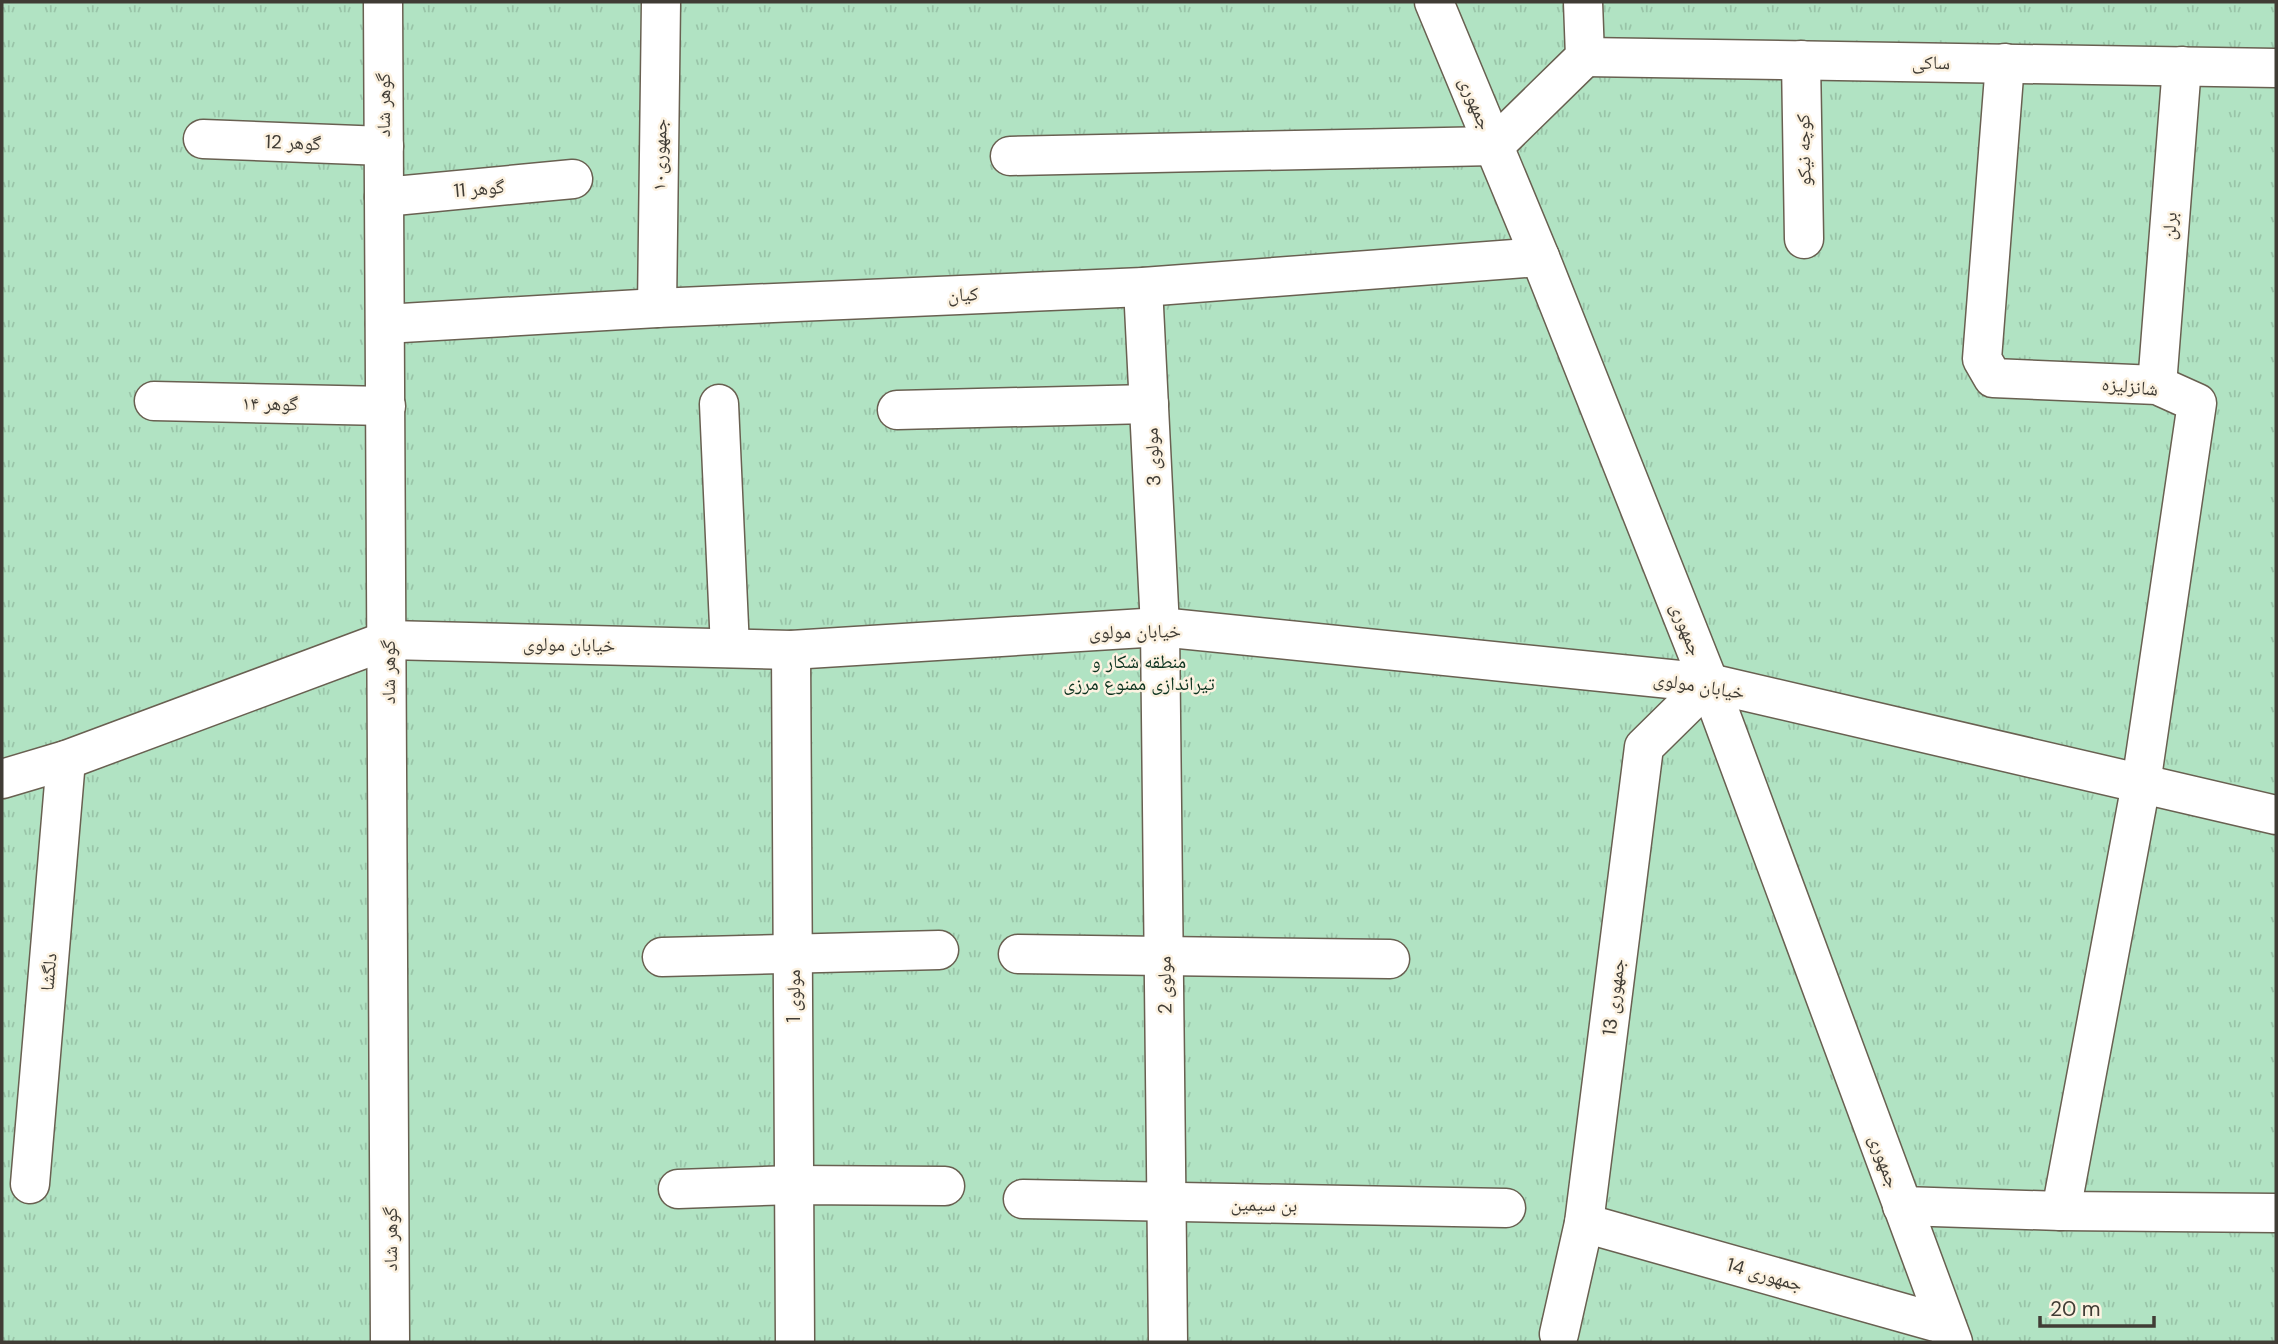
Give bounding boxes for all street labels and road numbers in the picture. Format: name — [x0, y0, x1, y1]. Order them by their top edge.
street label: ساکی — [1912, 50, 1950, 75]
street label: گوهر شاد — [371, 73, 396, 137]
street label: جمهوری — [1453, 73, 1498, 133]
street label: کوچه نیکو — [1790, 114, 1817, 186]
street label: جمهوری۱۰ — [646, 119, 673, 191]
street label: گوهر 12 — [265, 129, 322, 156]
street label: گوهر 11 — [453, 174, 506, 203]
street label: برلن — [2156, 211, 2183, 241]
street label: کیان — [947, 281, 979, 308]
street label: شانزلیزه — [2101, 371, 2159, 402]
street label: گوهر ۱۴ — [242, 391, 298, 416]
street label: مولوی 3 — [1138, 427, 1167, 487]
street label: جمهوری — [1665, 599, 1708, 659]
street label: خیابان مولوی — [1089, 618, 1181, 645]
street label: خیابان مولوی — [523, 631, 615, 658]
street label: گوهر شاد — [376, 640, 401, 704]
street label: خیابان مولوی — [1651, 666, 1746, 705]
street label: دلگشا — [34, 952, 63, 992]
street label: مولوی 2 — [1151, 956, 1178, 1014]
street label: جمهوری 13 — [1596, 957, 1631, 1037]
street label: مولوی 1 — [781, 969, 806, 1023]
street label: جمهوری — [1863, 1131, 1906, 1191]
street label: بن سیمین — [1231, 1191, 1297, 1218]
street label: گوهر شاد — [378, 1207, 403, 1271]
street label: جمهوری 14 — [1724, 1252, 1806, 1297]

